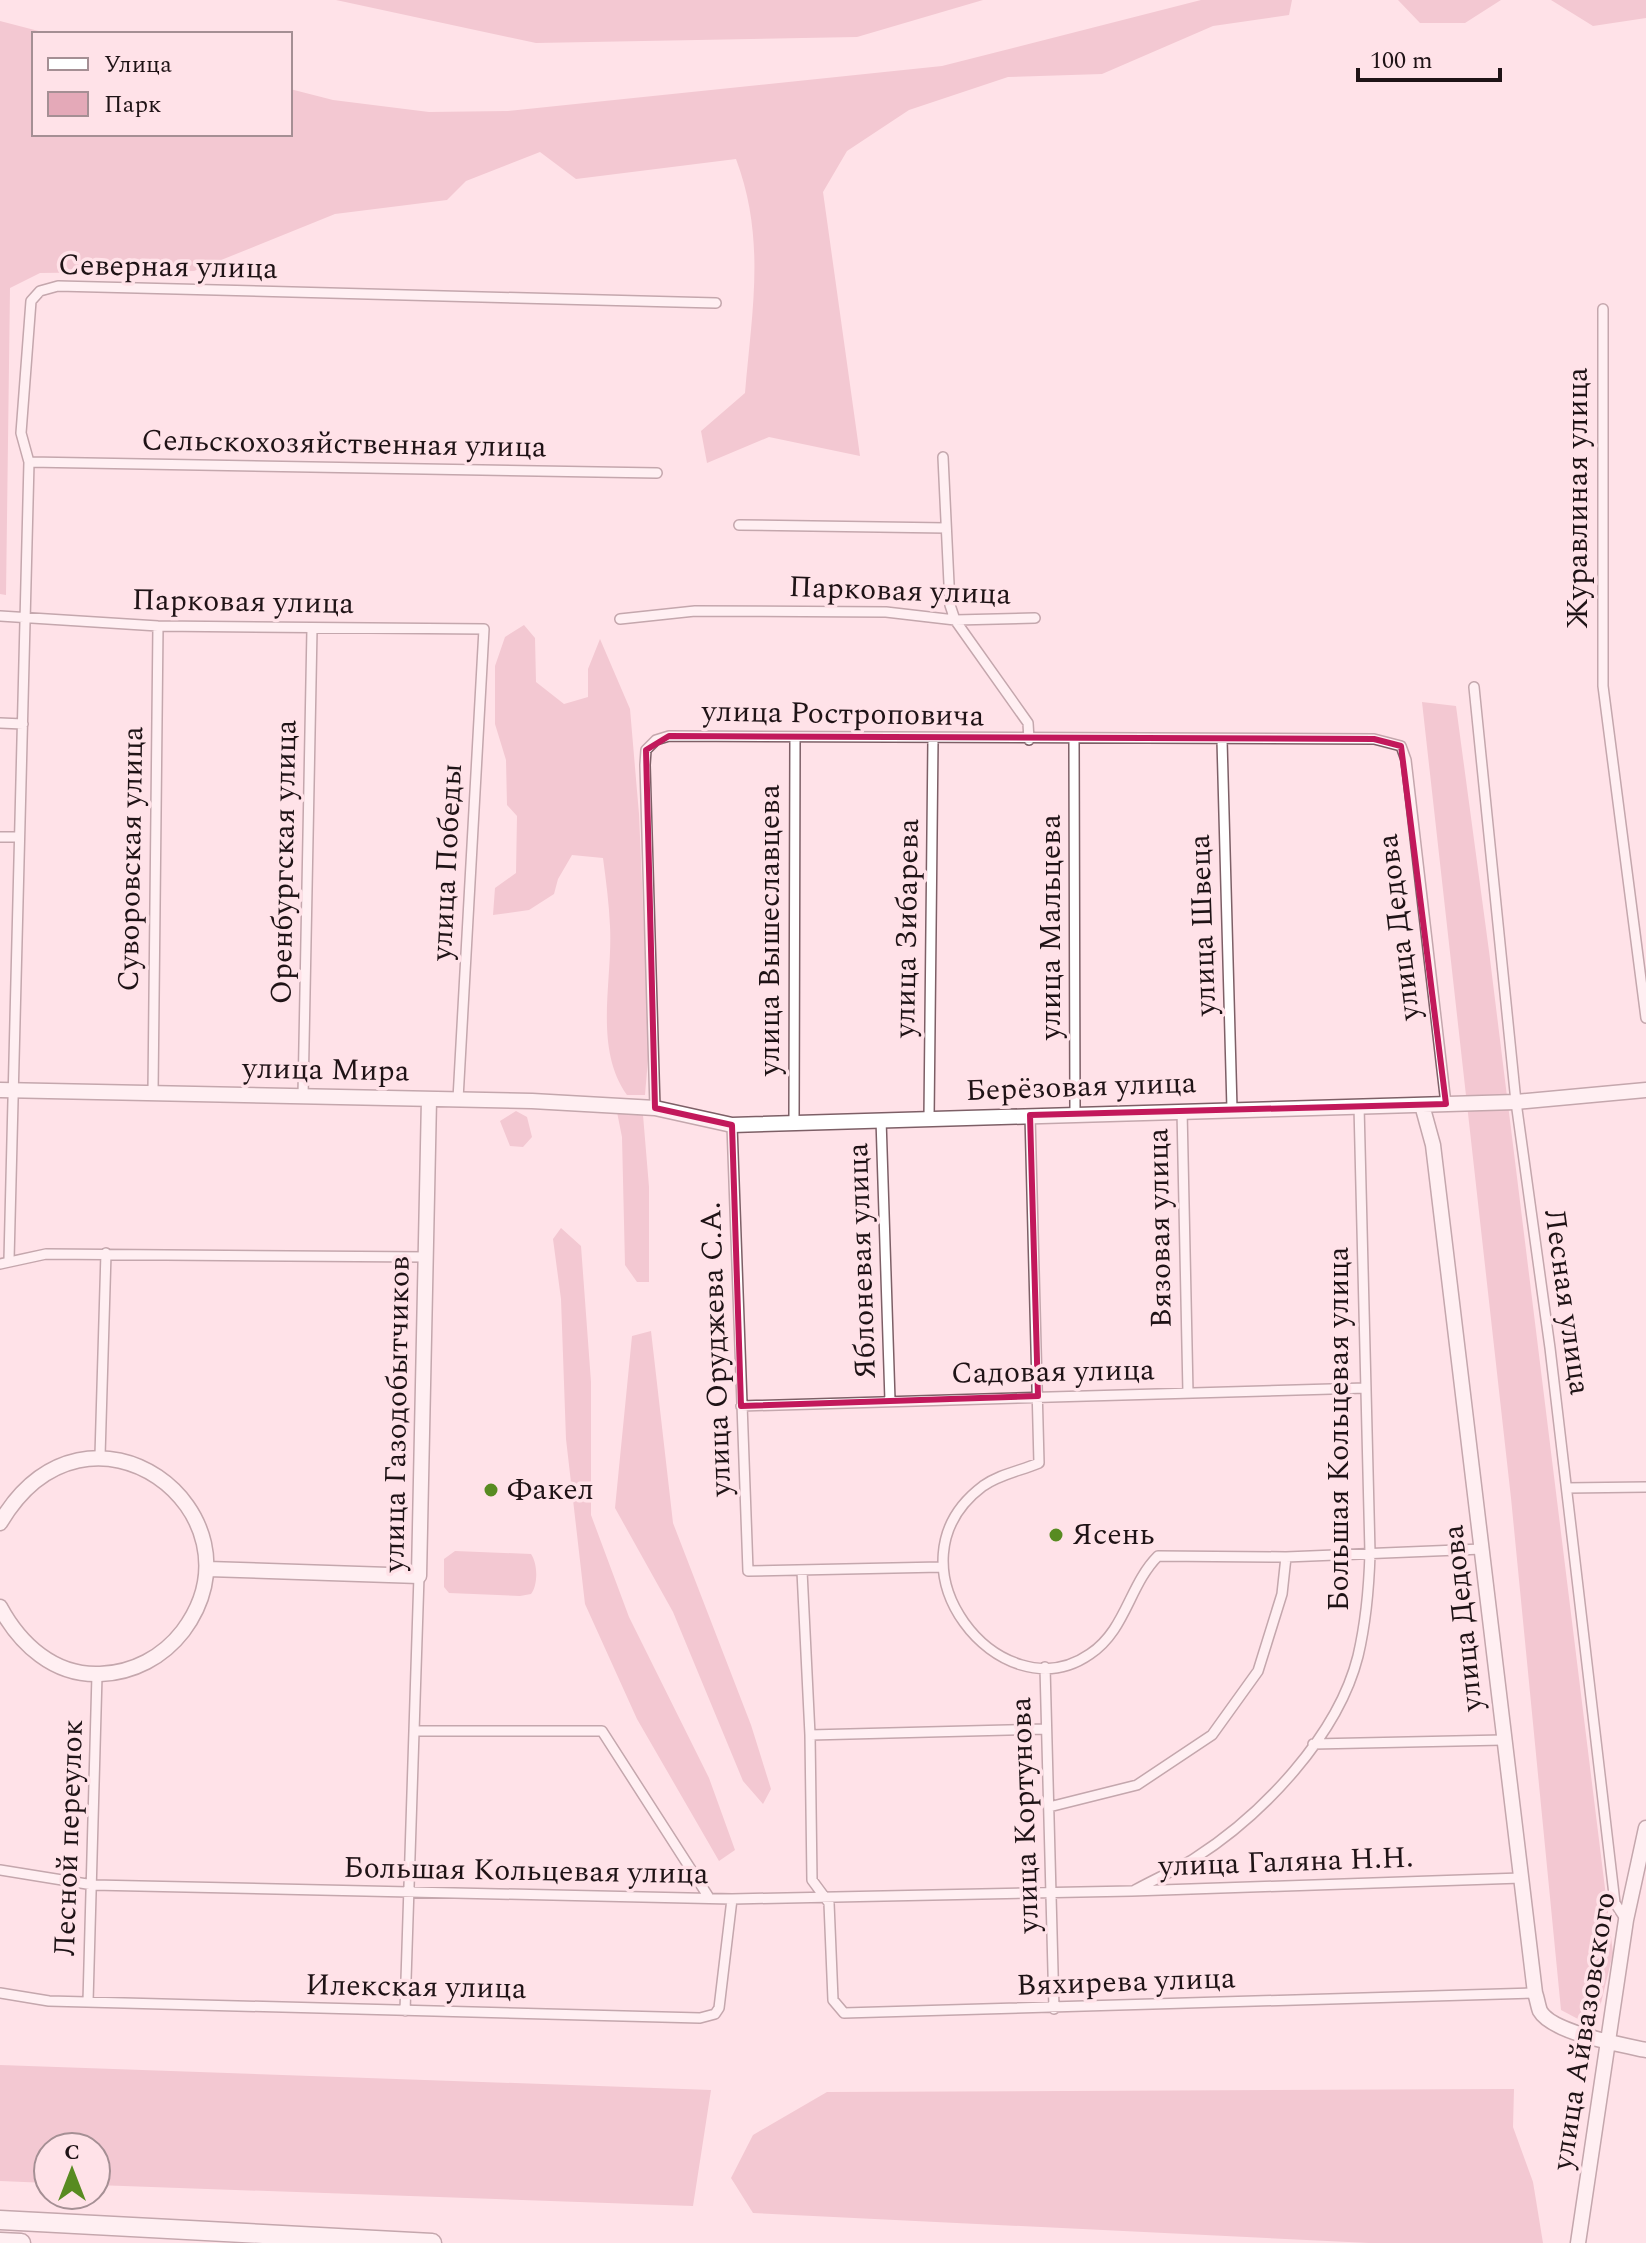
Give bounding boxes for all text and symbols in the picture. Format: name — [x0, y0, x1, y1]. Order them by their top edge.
legend — [32, 32, 292, 136]
scale bar — [1358, 32, 1500, 82]
text: 100 m — [1370, 43, 1433, 79]
text: Улица — [104, 47, 172, 83]
text: Парк — [104, 87, 161, 123]
street label: Северная улица — [58, 242, 279, 292]
street label: Журавлиная улица — [1555, 367, 1601, 629]
street label: Сельскохозяйственная улица — [141, 417, 547, 471]
street label: Парковая улица — [788, 564, 1012, 618]
street label: Парковая улица — [131, 577, 355, 627]
street label: улица Ростроповича — [700, 689, 985, 739]
street label: Оренбургская улица — [259, 719, 309, 1005]
street label: Суворовская улица — [106, 726, 156, 992]
street label: улица Победы — [419, 762, 475, 963]
street label: улица Вышеславцева — [747, 784, 793, 1077]
street label: улица Мальцева — [1028, 814, 1074, 1041]
street label: улица Зибарева — [882, 818, 932, 1039]
street label: улица Дедова — [1365, 831, 1433, 1024]
street label: улица Швеца — [1177, 833, 1229, 1018]
street label: улица Мира — [241, 1046, 410, 1094]
street label: Берёзовая улица — [965, 1060, 1197, 1114]
street label: Вязовая улица — [1135, 1127, 1185, 1328]
street label: Яблоневая улица — [835, 1142, 889, 1380]
street label: улица Оруджева С.А. — [688, 1201, 744, 1498]
street label: Лесная улица — [1531, 1206, 1603, 1398]
street label: Большая Кольцевая улица — [1316, 1246, 1362, 1612]
street label: улица Газодобытчиков — [371, 1256, 423, 1573]
street label: Садовая улица — [951, 1347, 1156, 1397]
place label: Факел — [507, 1467, 594, 1513]
marker: Факел — [482, 1481, 500, 1499]
place label: Ясень — [1072, 1512, 1155, 1558]
street label: улица Дедова — [1430, 1522, 1496, 1715]
marker: Ясень — [1047, 1526, 1065, 1544]
street label: улица Кортунова — [998, 1696, 1052, 1935]
street label: Лесной переулок — [42, 1719, 96, 1957]
street label: улица Галяна Н.Н. — [1157, 1835, 1414, 1889]
street label: Большая Кольцевая улица — [343, 1845, 709, 1897]
street label: улица Айвазовского — [1539, 1889, 1629, 2174]
street label: Вяхирева улица — [1016, 1955, 1237, 2009]
street label: Илекская улица — [305, 1962, 527, 2012]
north arrow — [32, 2131, 112, 2211]
text: С — [64, 2136, 80, 2169]

